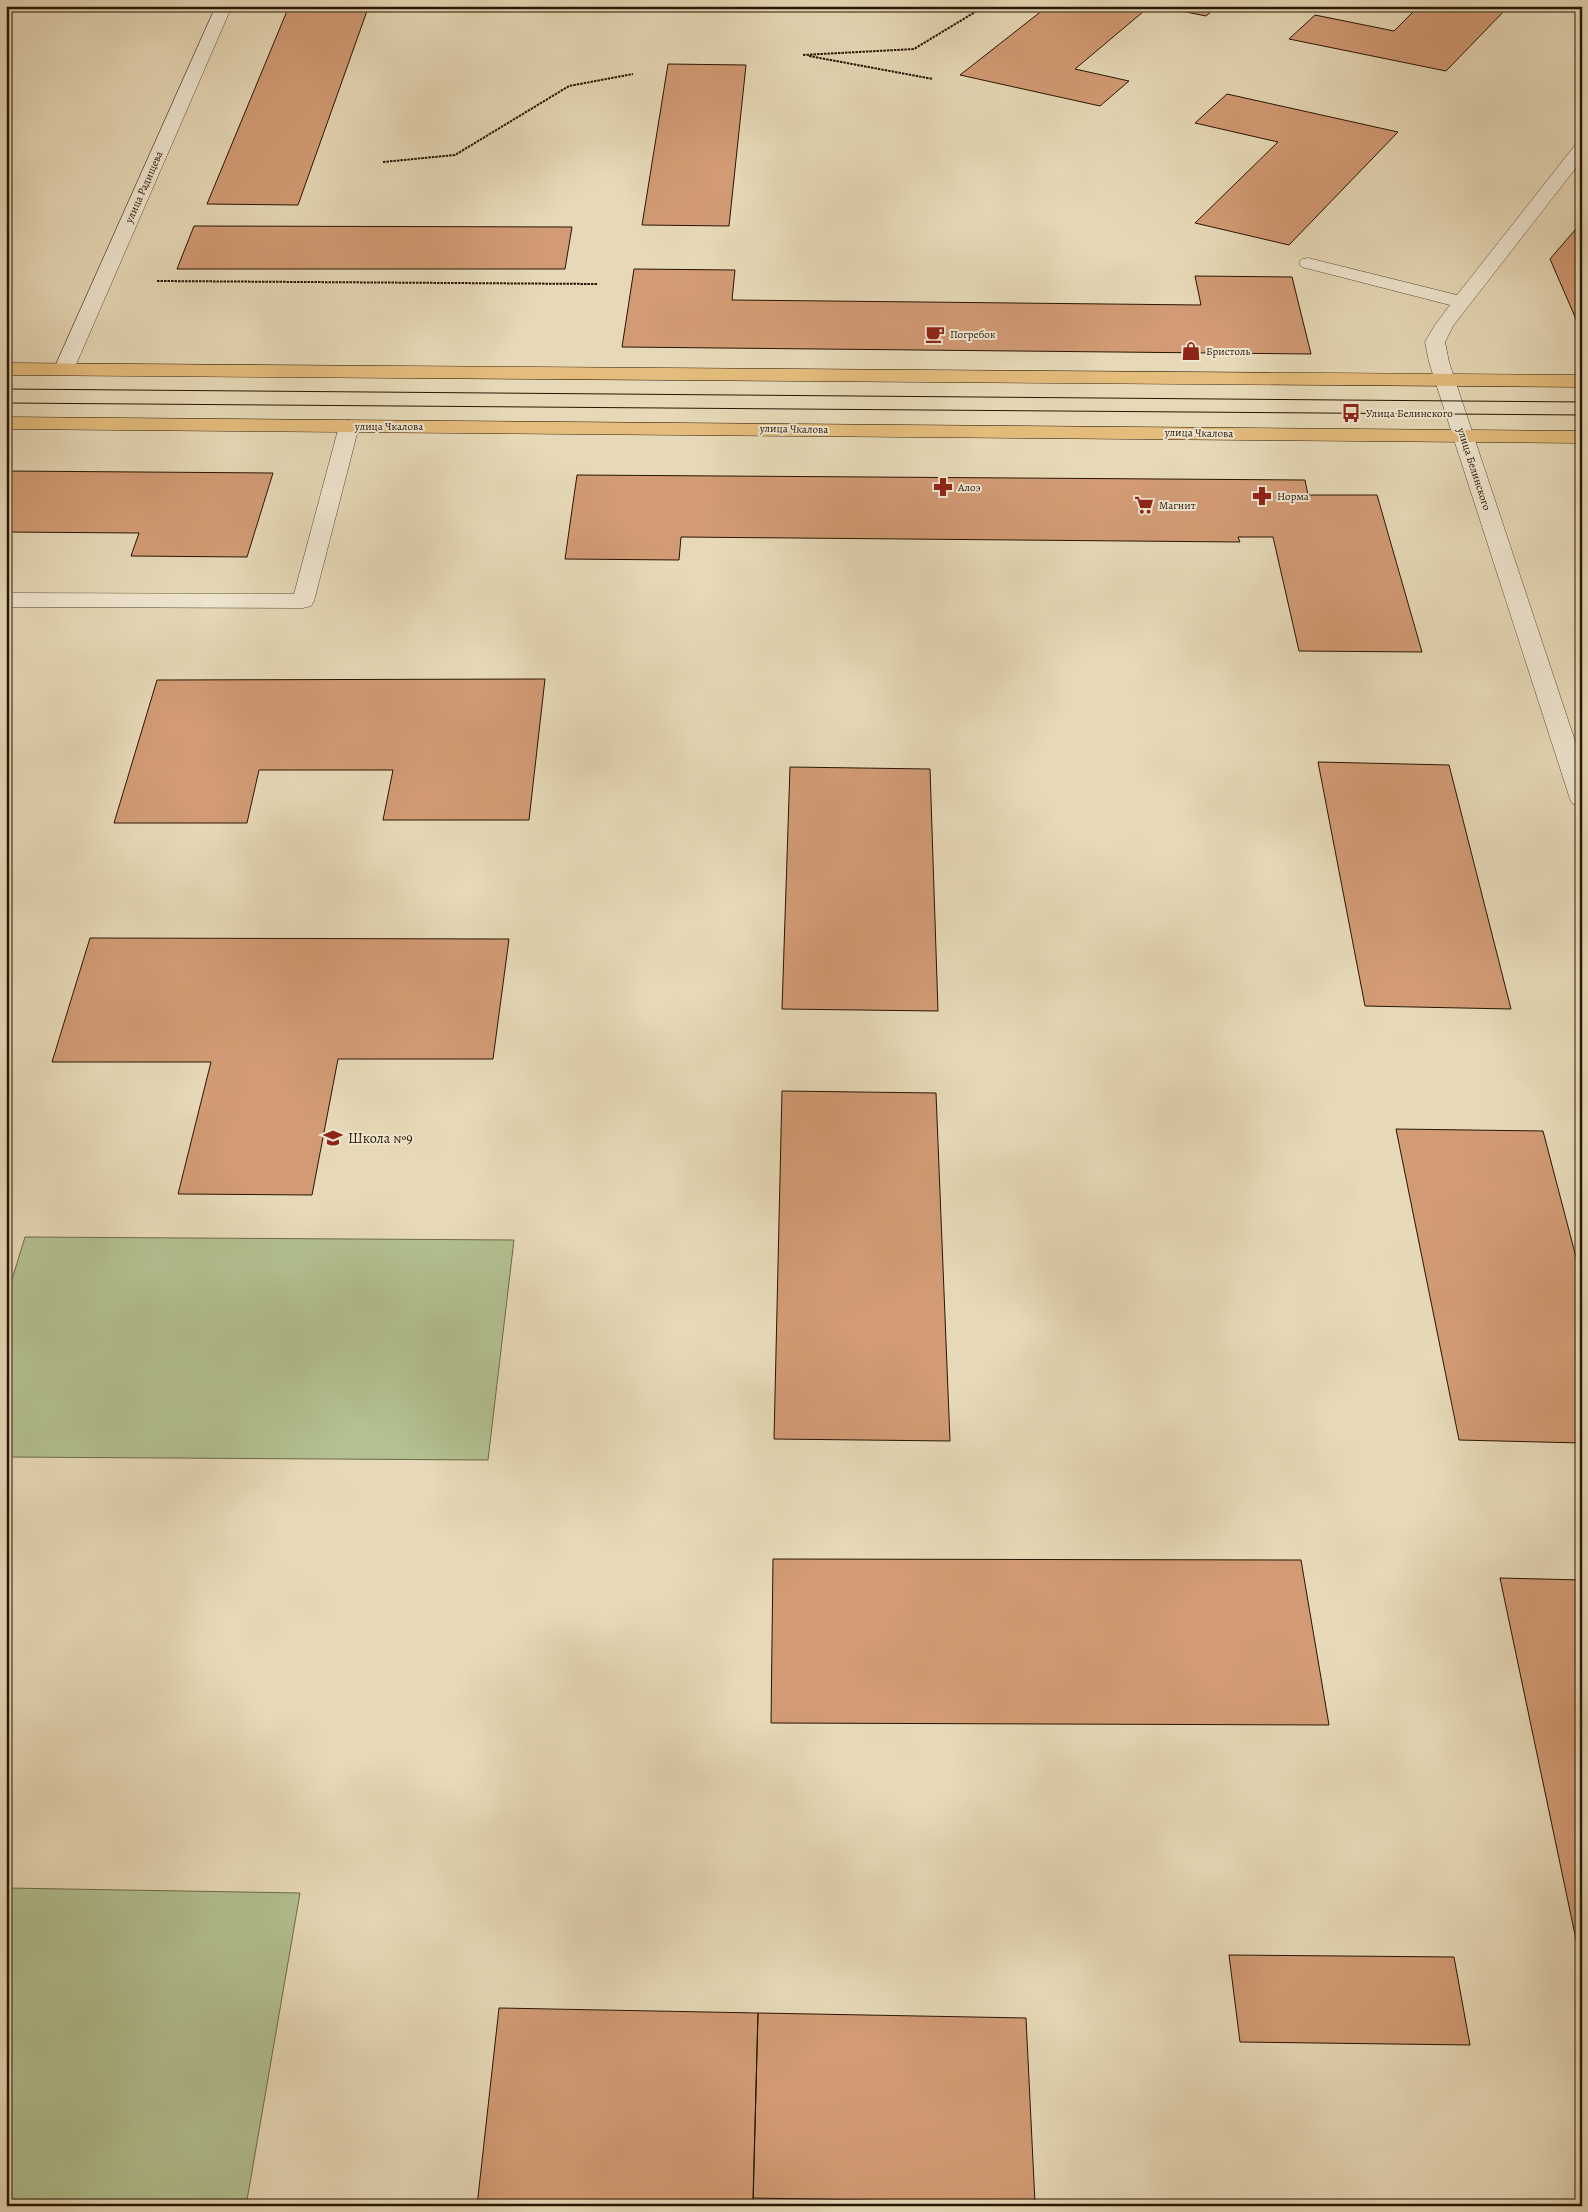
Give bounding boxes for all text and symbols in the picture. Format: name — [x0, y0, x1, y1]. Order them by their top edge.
street label: улица Радищева — [121, 148, 167, 226]
cafe icon: Погребок — [924, 323, 946, 345]
place label: Погребок — [950, 327, 996, 342]
shop icon: Бристоль — [1180, 340, 1202, 362]
place label: Бристоль — [1206, 344, 1250, 359]
bus stop icon: Улица Белинского — [1340, 402, 1362, 424]
place label: Улица Белинского — [1366, 406, 1453, 421]
street label: улица Чкалова — [354, 419, 424, 434]
street label: улица Чкалова — [759, 421, 829, 437]
street label: улица Чкалова — [1164, 425, 1234, 441]
street label: улица Белинского — [1453, 425, 1495, 513]
pharmacy icon: Алоэ — [932, 476, 954, 498]
place label: Алоэ — [957, 480, 981, 495]
pharmacy icon: Норма — [1251, 485, 1273, 507]
place label: Норма — [1277, 489, 1310, 504]
supermarket icon: Магнит — [1133, 494, 1155, 516]
place label: Магнит — [1159, 498, 1196, 513]
school or university icon: Школа №9 — [322, 1127, 344, 1149]
place label: Школа №9 — [348, 1129, 413, 1148]

